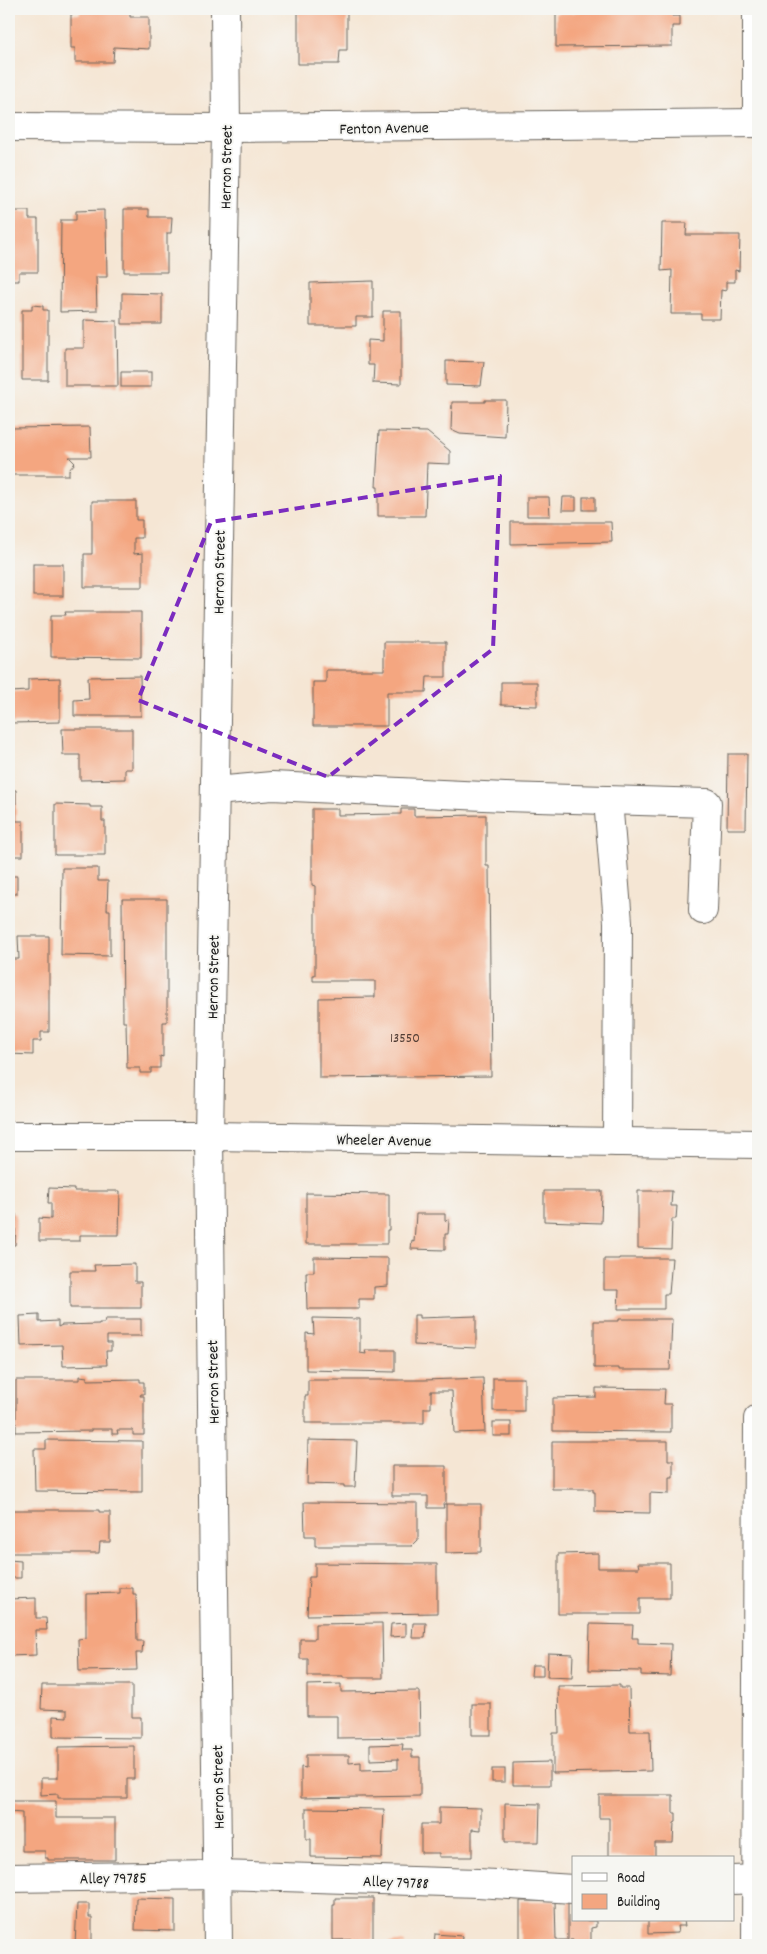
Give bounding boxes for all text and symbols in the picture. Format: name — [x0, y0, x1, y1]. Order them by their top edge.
street label: Fenton Avenue — [339, 117, 429, 142]
street label: Herron Street — [215, 125, 240, 209]
street label: Herron Street — [208, 530, 233, 614]
street label: Herron Street — [202, 935, 227, 1019]
house number: 13550 — [390, 1029, 420, 1049]
street label: Wheeler Avenue — [336, 1129, 432, 1154]
street label: Herron Street — [202, 1340, 227, 1424]
street label: Herron Street — [207, 1745, 232, 1829]
legend — [572, 1856, 734, 1922]
street label: Alley 79785 — [79, 1867, 147, 1892]
text: Road — [617, 1868, 645, 1890]
street label: Alley 79788 — [363, 1871, 429, 1896]
text: Building — [617, 1892, 660, 1914]

